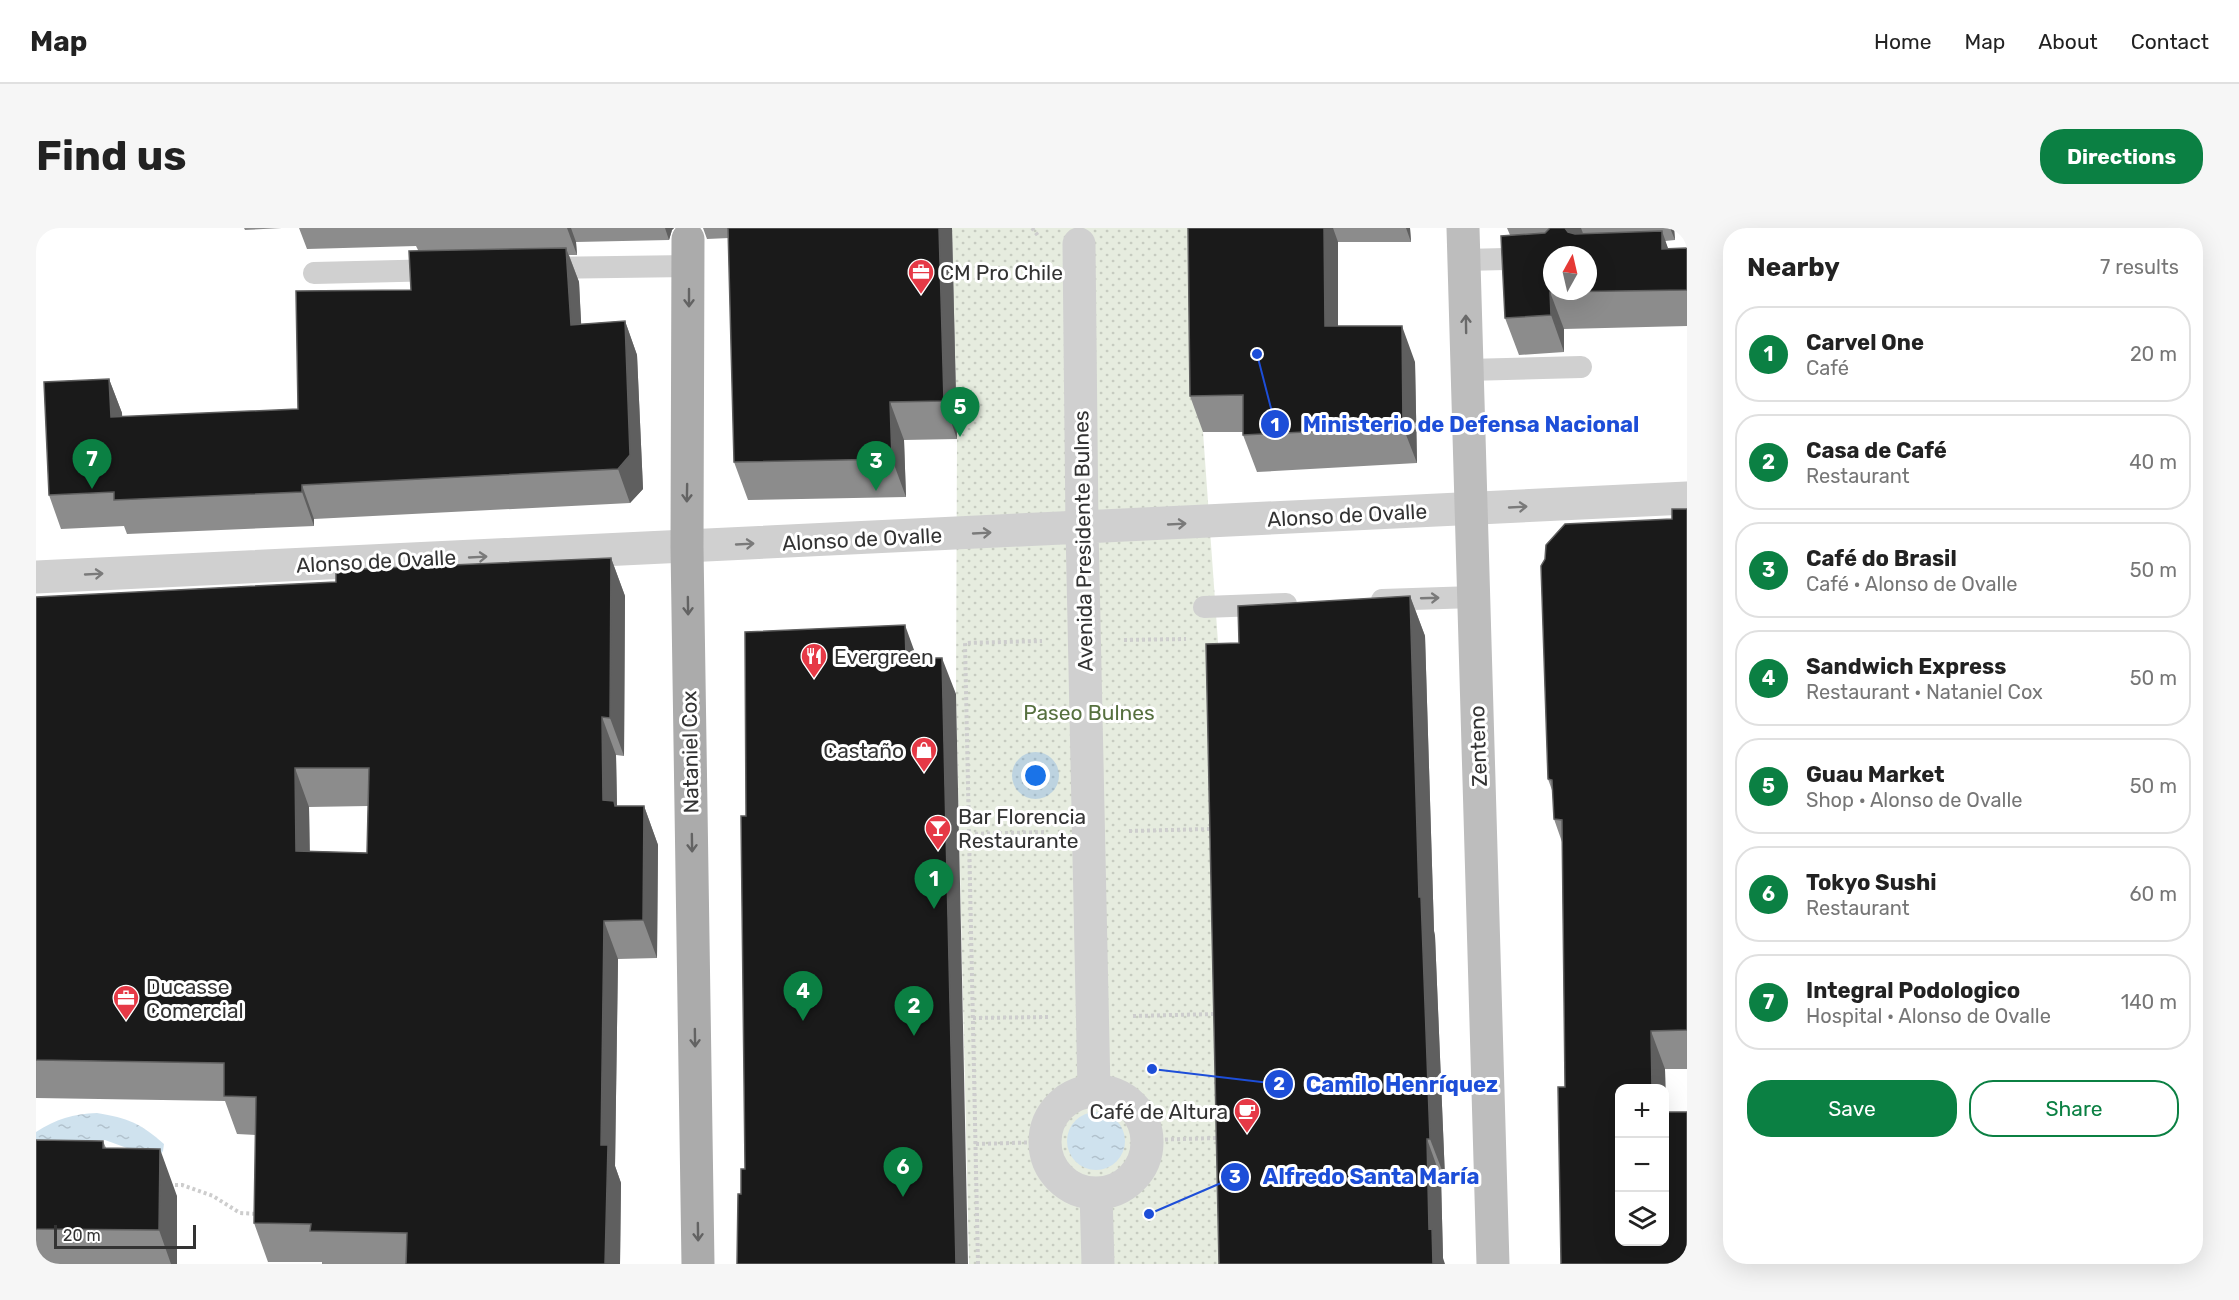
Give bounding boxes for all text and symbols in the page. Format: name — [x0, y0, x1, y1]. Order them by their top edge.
text: Map — [30, 25, 87, 58]
text: Home — [1874, 29, 1931, 54]
text: Map — [1964, 29, 2005, 54]
text: About — [2038, 29, 2098, 54]
text: Contact — [2131, 29, 2209, 54]
button: Directions — [2040, 129, 2203, 184]
text: Find us — [36, 131, 187, 181]
north arrow — [1543, 246, 1597, 300]
text: Nearby — [1747, 252, 1840, 283]
text: 7 results — [2100, 255, 2179, 279]
office icon: CM Pro Chile — [906, 257, 936, 295]
place label: CM Pro Chile — [940, 260, 1063, 285]
one-way arrow — [683, 287, 694, 307]
one-way arrow — [1460, 315, 1471, 335]
text: Carvel One — [1806, 329, 1924, 356]
text: 1 — [1764, 342, 1773, 366]
text: 20 m — [2130, 342, 2177, 366]
text: Café — [1806, 356, 1849, 380]
pin: 5 — [940, 388, 980, 437]
callout: Ministerio de Defensa Nacional — [1260, 404, 1651, 444]
street label: Avenida Presidente Bulnes — [1068, 410, 1098, 672]
text: Ministerio de Defensa Nacional — [1303, 411, 1639, 438]
text: 1 — [1271, 414, 1279, 436]
text: Casa de Café — [1806, 437, 1947, 464]
pin: 7 — [72, 440, 112, 489]
pin: 3 — [856, 442, 896, 491]
text: 2 — [1762, 450, 1775, 474]
text: 40 m — [2129, 450, 2177, 474]
text: Restaurant — [1806, 464, 1910, 488]
one-way arrow — [681, 482, 693, 502]
street label: Alonso de Ovalle — [1266, 498, 1428, 532]
one-way arrow — [1508, 501, 1528, 512]
one-way arrow — [1166, 518, 1186, 529]
street label: Alonso de Ovalle — [781, 522, 943, 556]
one-way arrow — [971, 527, 991, 538]
one-way arrow — [735, 539, 755, 550]
street label: Alonso de Ovalle — [295, 544, 457, 578]
text: Café do Brasil — [1806, 545, 1957, 572]
one-way arrow — [468, 551, 488, 562]
text: 3 — [1762, 558, 1775, 582]
text: 50 m — [2130, 558, 2177, 582]
one-way arrow — [84, 569, 104, 580]
text: Café · Alonso de Ovalle — [1806, 572, 2017, 596]
one-way arrow — [1420, 593, 1440, 604]
one-way arrow — [682, 595, 694, 615]
restaurant icon: Evergreen — [799, 641, 829, 679]
place label: Evergreen — [834, 644, 934, 669]
text: Sandwich Express — [1806, 653, 2006, 680]
text: 4 — [1762, 666, 1775, 690]
text: 50 m — [2130, 666, 2177, 690]
text: Restaurant · Nataniel Cox — [1806, 680, 2043, 704]
street label: Nataniel Cox — [676, 690, 704, 814]
park label: Paseo Bulnes — [1023, 700, 1155, 725]
street label: Zenteno — [1464, 705, 1492, 787]
shop icon: Castaño — [909, 735, 939, 773]
place label: Castaño — [823, 738, 904, 763]
your location — [1021, 761, 1050, 790]
text: Guau Market — [1806, 761, 1945, 788]
text: 5 — [1762, 774, 1775, 798]
text: 50 m — [2130, 774, 2177, 798]
text: Shop · Alonso de Ovalle — [1806, 788, 2023, 812]
place label: Bar Florencia Restaurante — [958, 804, 1086, 853]
bar icon: Bar Florencia Restaurante — [923, 813, 953, 851]
one-way arrow — [686, 832, 697, 852]
pin: 1 — [914, 860, 954, 909]
text: Tokyo Sushi — [1806, 869, 1937, 896]
text: 6 — [1762, 882, 1775, 906]
text: 60 m — [2130, 882, 2177, 906]
text: Restaurant — [1806, 896, 1910, 920]
pin: 4 — [784, 972, 822, 1021]
place label: Ducasse Comercial — [146, 974, 244, 1023]
text: Integral Podologico — [1806, 977, 2020, 1004]
office icon: Ducasse Comercial — [111, 983, 141, 1021]
pin: 2 — [894, 986, 934, 1036]
text: 7 — [1763, 990, 1774, 1014]
text: 140 m — [2121, 990, 2177, 1014]
text: Hospital · Alonso de Ovalle — [1806, 1004, 2051, 1028]
one-way arrow — [689, 1027, 700, 1047]
callout: Camilo Henríquez — [1264, 1064, 1510, 1104]
text: Camilo Henríquez — [1306, 1071, 1498, 1098]
text: 2 — [1273, 1073, 1285, 1095]
button: Save — [1747, 1080, 1957, 1137]
button: Share — [1969, 1080, 2179, 1137]
map controls — [1615, 1084, 1669, 1246]
button: + — [1615, 1084, 1669, 1138]
cafe icon: Café de Altura — [1232, 1096, 1262, 1134]
place label: Café de Altura — [1089, 1099, 1228, 1124]
button: − — [1615, 1138, 1669, 1192]
pin: 6 — [884, 1148, 922, 1197]
callout: Alfredo Santa María — [1220, 1157, 1491, 1197]
text: Alfredo Santa María — [1263, 1163, 1479, 1190]
text: 3 — [1229, 1166, 1241, 1188]
button: layers — [1615, 1192, 1669, 1246]
scale bar — [54, 1222, 196, 1250]
one-way arrow — [692, 1222, 703, 1242]
text: 20 m — [63, 1226, 101, 1245]

